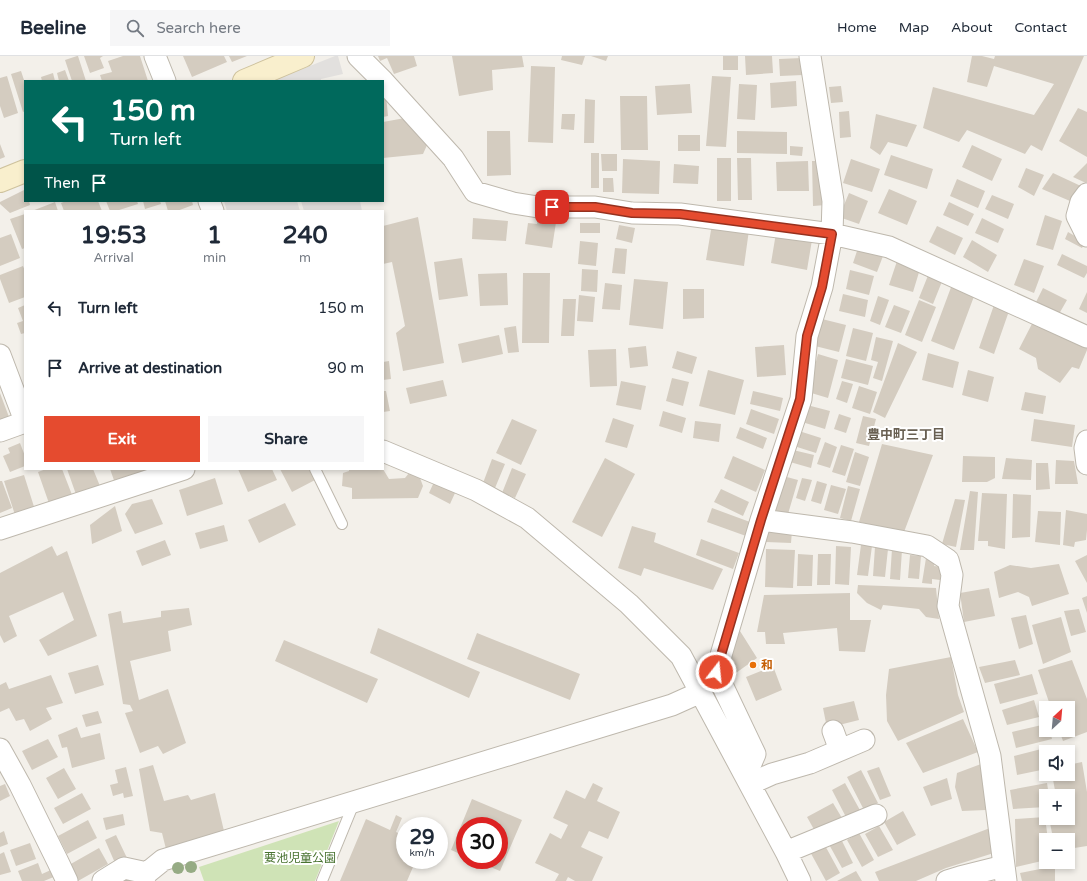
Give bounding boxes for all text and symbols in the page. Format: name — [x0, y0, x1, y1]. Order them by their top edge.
search box — [110, 10, 390, 46]
text: Beeline — [20, 17, 86, 39]
icon: search — [124, 17, 146, 39]
text: Search here — [156, 19, 241, 37]
text: Home — [837, 19, 877, 36]
text: Map — [899, 19, 929, 36]
text: About — [951, 19, 993, 36]
text: Contact — [1015, 19, 1067, 36]
text: 150 m — [110, 94, 196, 128]
icon: left — [44, 96, 96, 148]
text: Turn left — [110, 128, 182, 150]
icon: arrive — [88, 172, 110, 194]
text: Then — [44, 174, 80, 192]
pin — [535, 190, 569, 224]
icon: arrive — [541, 196, 563, 218]
text: 19:53 — [80, 221, 147, 250]
text: 1 — [207, 221, 222, 250]
text: 240 — [282, 221, 328, 250]
text: Arrival — [93, 250, 134, 266]
text: min — [203, 250, 226, 266]
text: m — [299, 250, 311, 266]
icon: left — [44, 297, 66, 319]
text: Turn left — [78, 299, 138, 317]
text: 150 m — [318, 299, 364, 317]
icon: arrive — [44, 357, 66, 379]
text: Arrive at destination — [78, 359, 222, 377]
text: 90 m — [327, 359, 364, 377]
button: Exit — [44, 416, 200, 462]
button: Share — [208, 416, 364, 462]
district label: 豊中町三丁目 — [867, 427, 945, 443]
position arrow — [695, 651, 737, 693]
place label: 和 — [761, 658, 773, 672]
marker: 和 — [748, 660, 758, 670]
north arrow — [1039, 701, 1075, 737]
map controls — [1039, 701, 1075, 869]
button: sound — [1039, 745, 1075, 781]
button: + — [1039, 789, 1075, 825]
speed limit sign: 30 — [456, 817, 508, 869]
text: 29 — [409, 826, 435, 850]
button: − — [1039, 833, 1075, 869]
text: km/h — [409, 847, 435, 859]
park label: 要池児童公園 — [264, 851, 336, 865]

